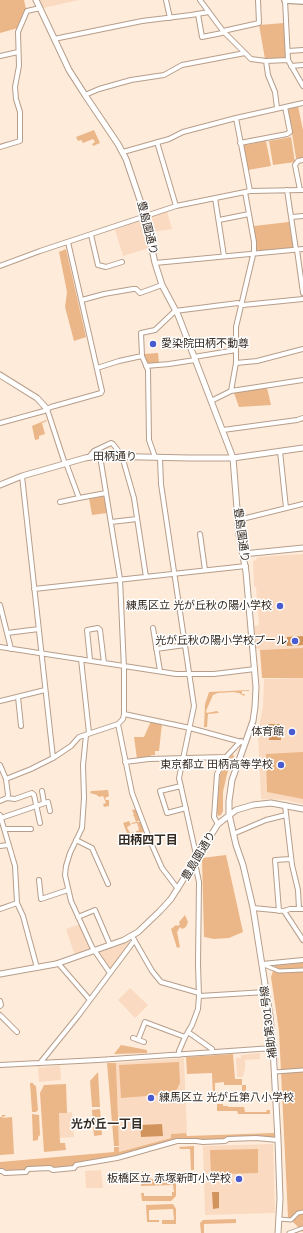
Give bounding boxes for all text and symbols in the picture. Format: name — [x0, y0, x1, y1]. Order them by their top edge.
street label: 豊島園通り — [134, 200, 160, 256]
place label: 愛染院田柄不動尊 — [161, 337, 249, 351]
marker: 愛染院田柄不動尊 — [148, 339, 158, 349]
street label: 田柄通り — [93, 450, 137, 464]
street label: 豊島園通り — [231, 507, 251, 563]
place label: 練馬区立 光が丘秋の陽小学校 — [126, 599, 272, 613]
marker: 練馬区立 光が丘秋の陽小学校 — [275, 601, 285, 611]
place label: 光が丘秋の陽小学校プール — [155, 634, 287, 648]
marker: 光が丘秋の陽小学校プール — [290, 636, 300, 646]
place label: 体育館 — [251, 725, 284, 739]
marker: 体育館 — [287, 727, 297, 737]
place label: 東京都立 田柄高等学校 — [160, 758, 273, 772]
marker: 東京都立 田柄高等学校 — [276, 760, 286, 770]
street label: 豊島園通り — [179, 829, 219, 883]
district label: 田柄四丁目 — [118, 834, 178, 848]
street label: 補助第301号線 — [258, 985, 280, 1059]
place label: 練馬区立 光が丘第八小学校 — [159, 1091, 294, 1105]
marker: 練馬区立 光が丘第八小学校 — [146, 1093, 156, 1103]
district label: 光が丘一丁目 — [71, 1118, 143, 1132]
place label: 板橋区立 赤塚新町小学校 — [107, 1172, 231, 1186]
marker: 板橋区立 赤塚新町小学校 — [234, 1174, 244, 1184]

